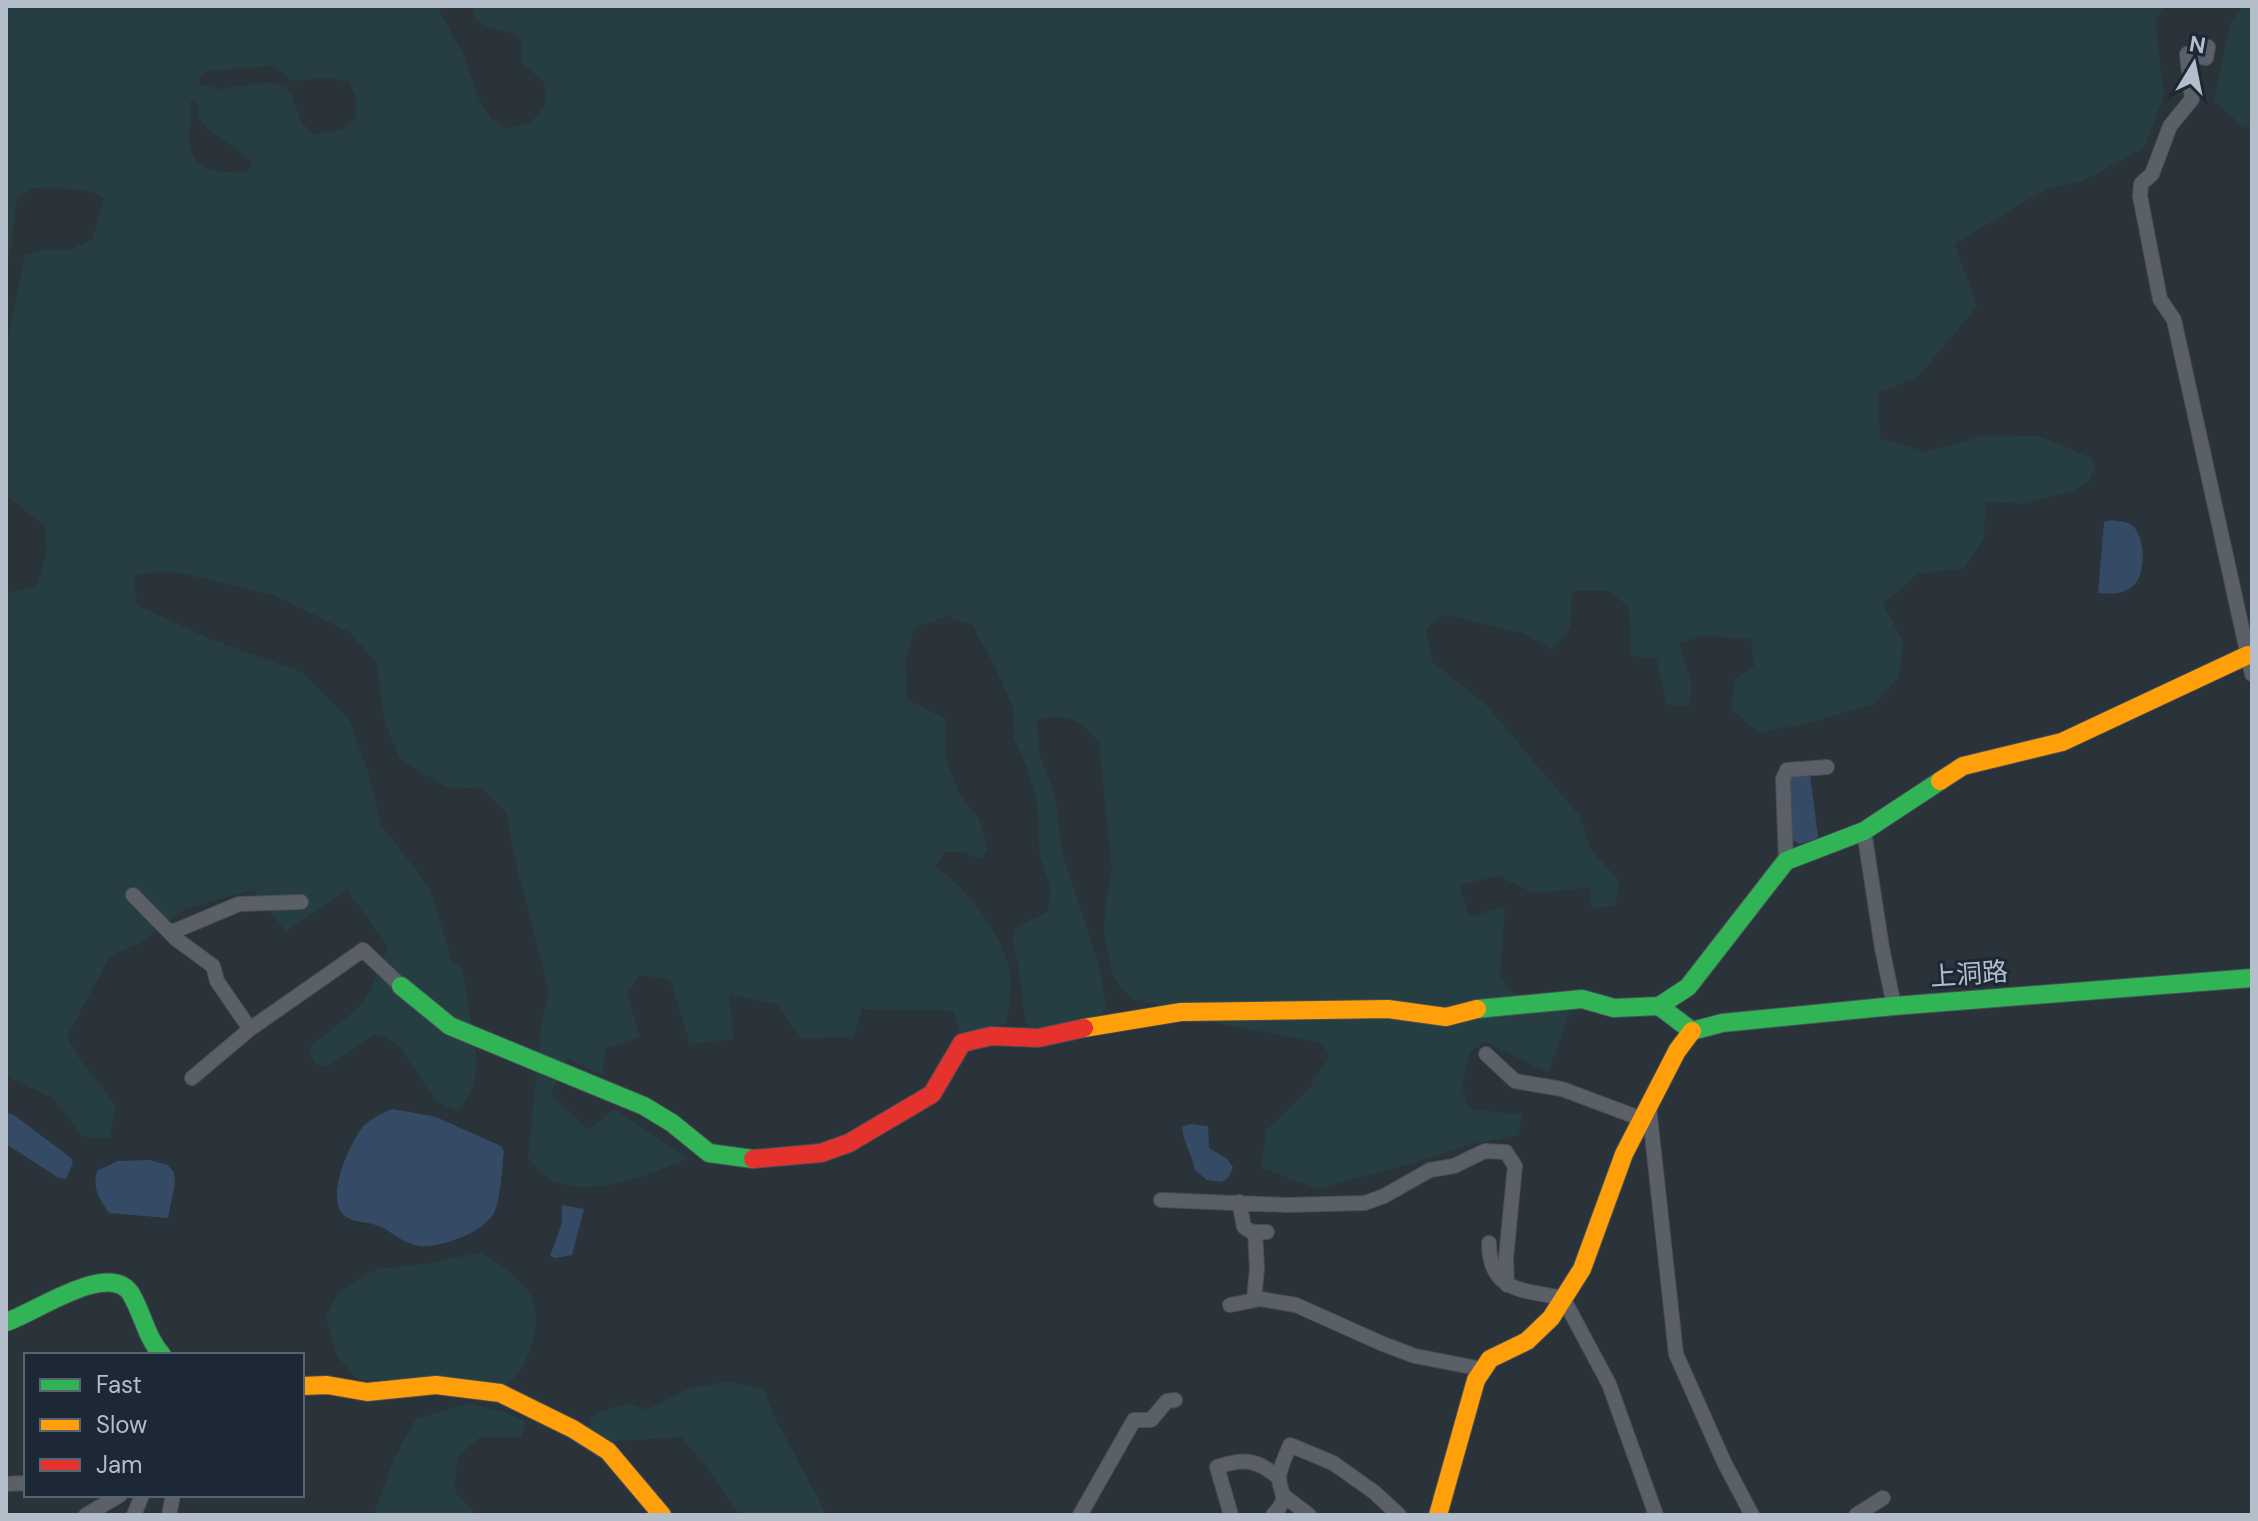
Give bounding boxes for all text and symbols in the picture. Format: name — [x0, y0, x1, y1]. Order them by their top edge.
north arrow — [2154, 24, 2234, 104]
text: N — [2187, 29, 2208, 60]
street label: 上洞路 — [1929, 954, 2009, 994]
legend — [24, 1353, 304, 1497]
text: Fast — [96, 1369, 142, 1400]
text: Slow — [96, 1409, 147, 1440]
text: Jam — [96, 1449, 142, 1480]

